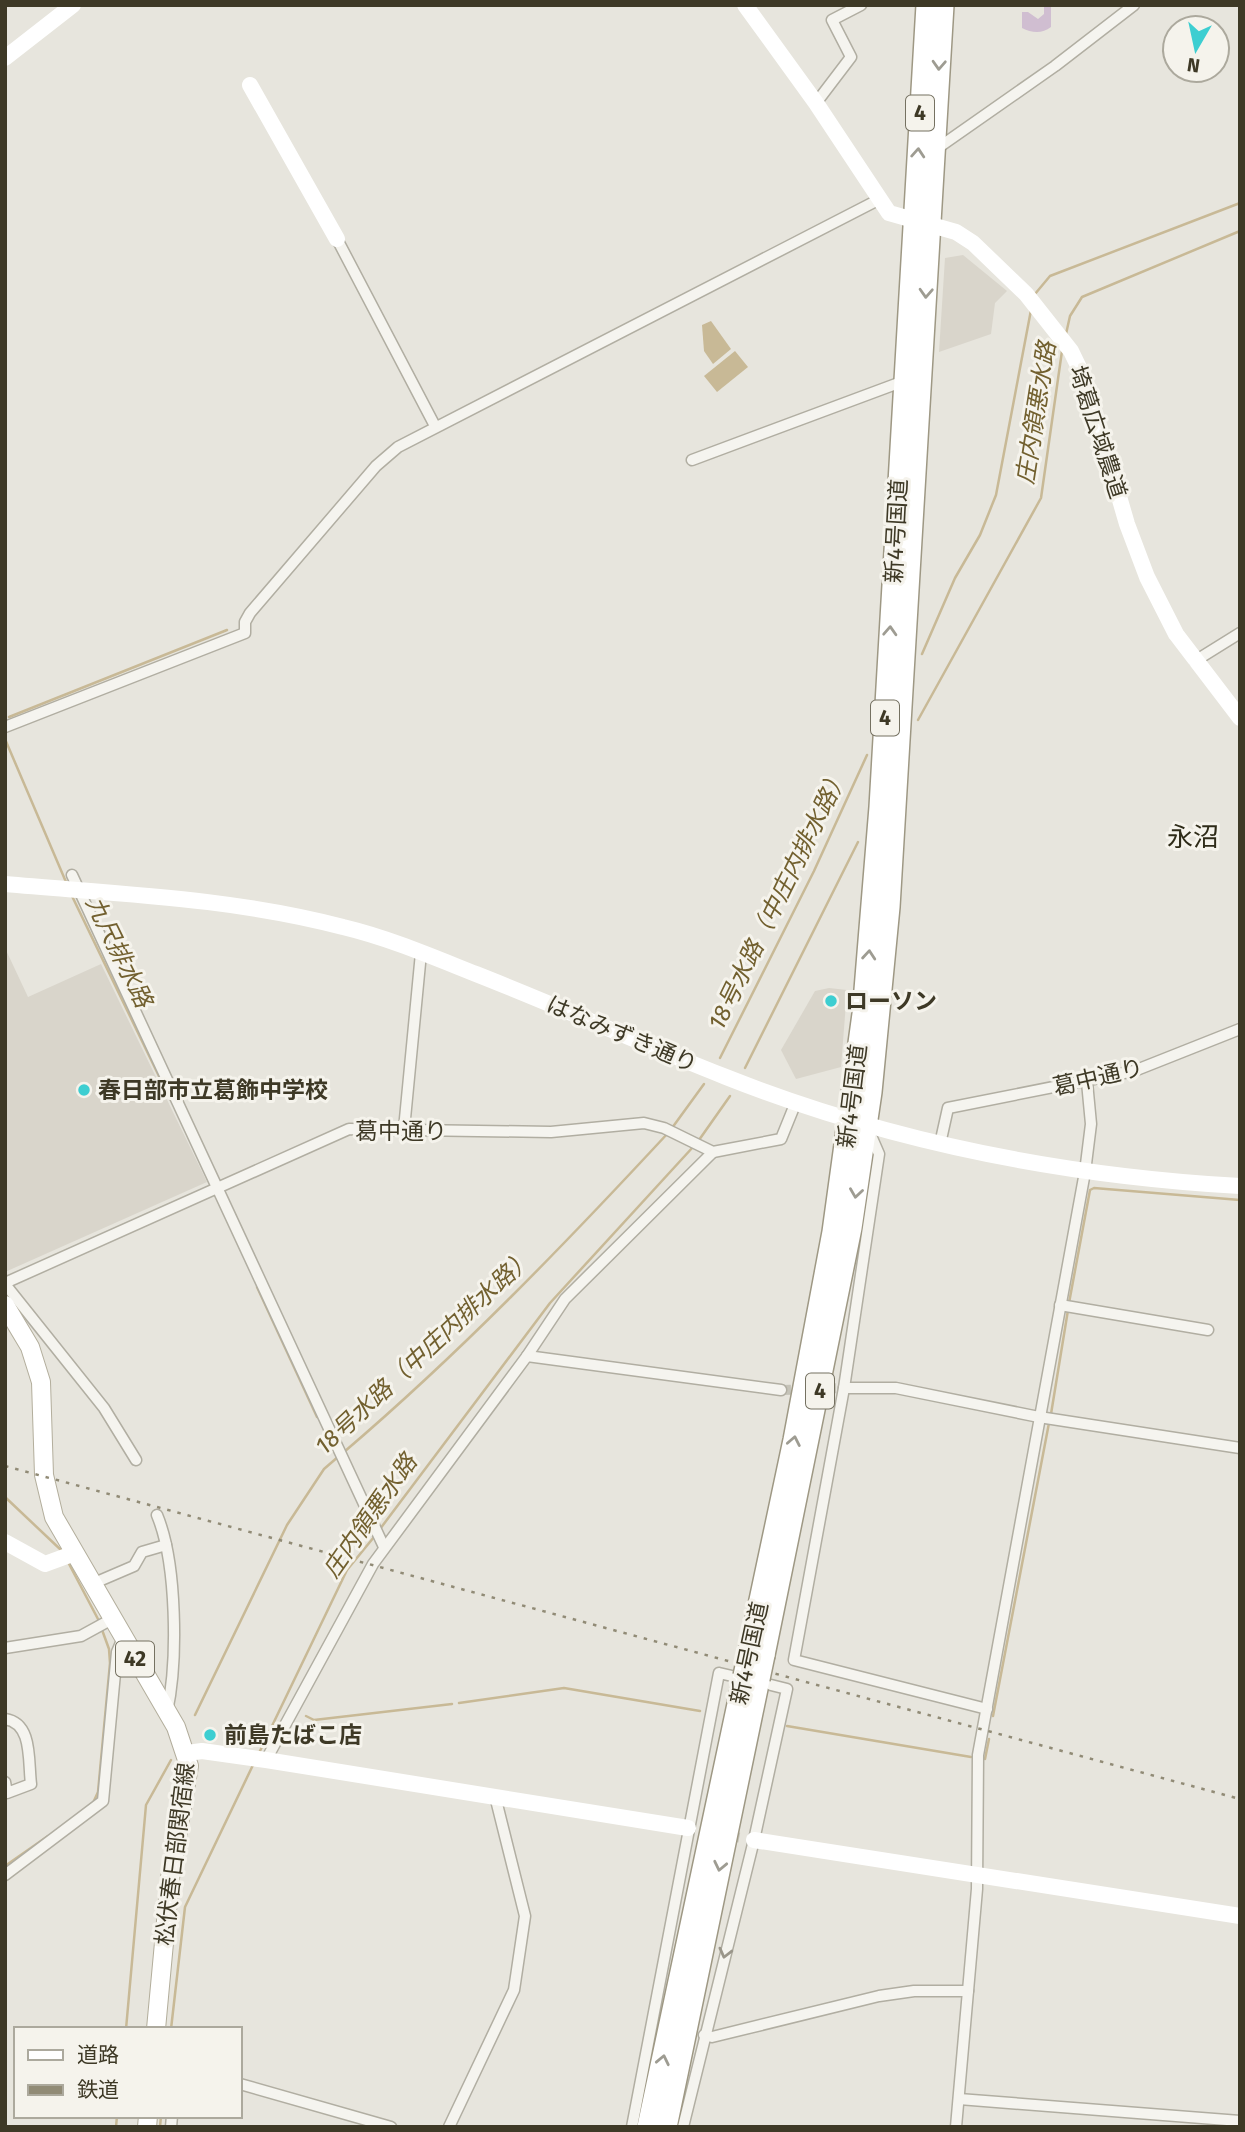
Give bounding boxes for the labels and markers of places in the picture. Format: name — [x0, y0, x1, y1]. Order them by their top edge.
place label: ローソン — [845, 987, 937, 1015]
marker: ローソン — [823, 993, 839, 1009]
place label: 春日部市立葛飾中学校 — [98, 1076, 328, 1104]
marker: 春日部市立葛飾中学校 — [76, 1082, 92, 1098]
place label: 前島たばこ店 — [224, 1721, 362, 1749]
marker: 前島たばこ店 — [202, 1727, 218, 1743]

